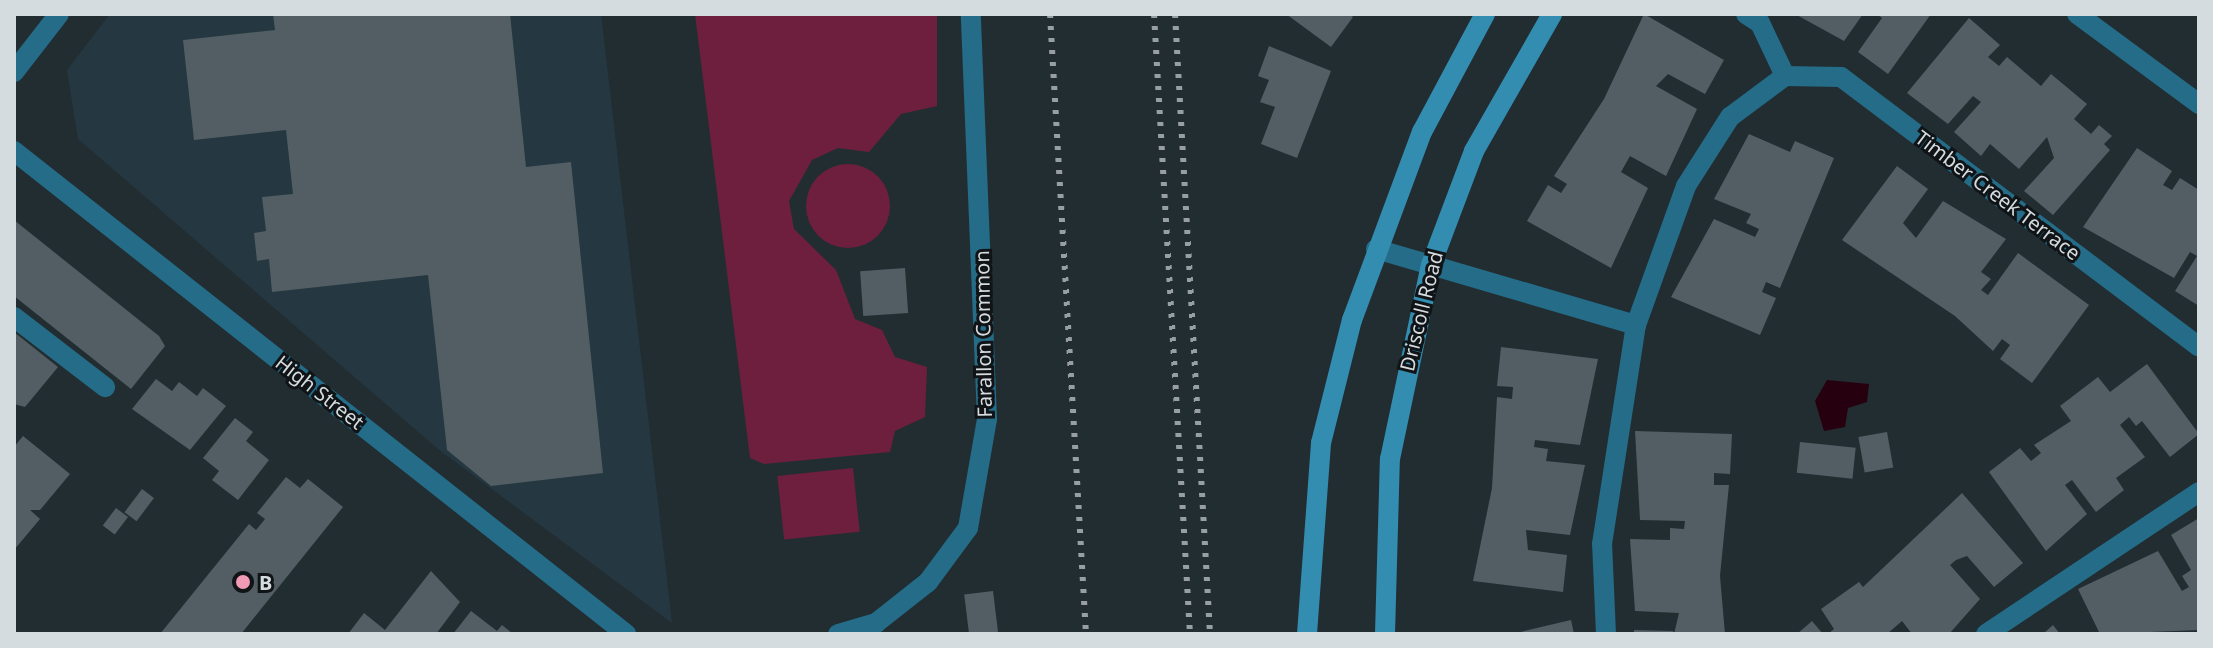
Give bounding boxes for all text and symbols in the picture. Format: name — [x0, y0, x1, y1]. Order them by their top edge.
street label: Timber Creek Terrace — [1911, 125, 2085, 265]
street label: Driscoll Road — [1394, 248, 1448, 374]
street label: Farallon Common — [970, 250, 996, 418]
street label: High Street — [271, 350, 369, 434]
place label: B — [259, 570, 272, 594]
marker: B — [234, 573, 252, 591]

